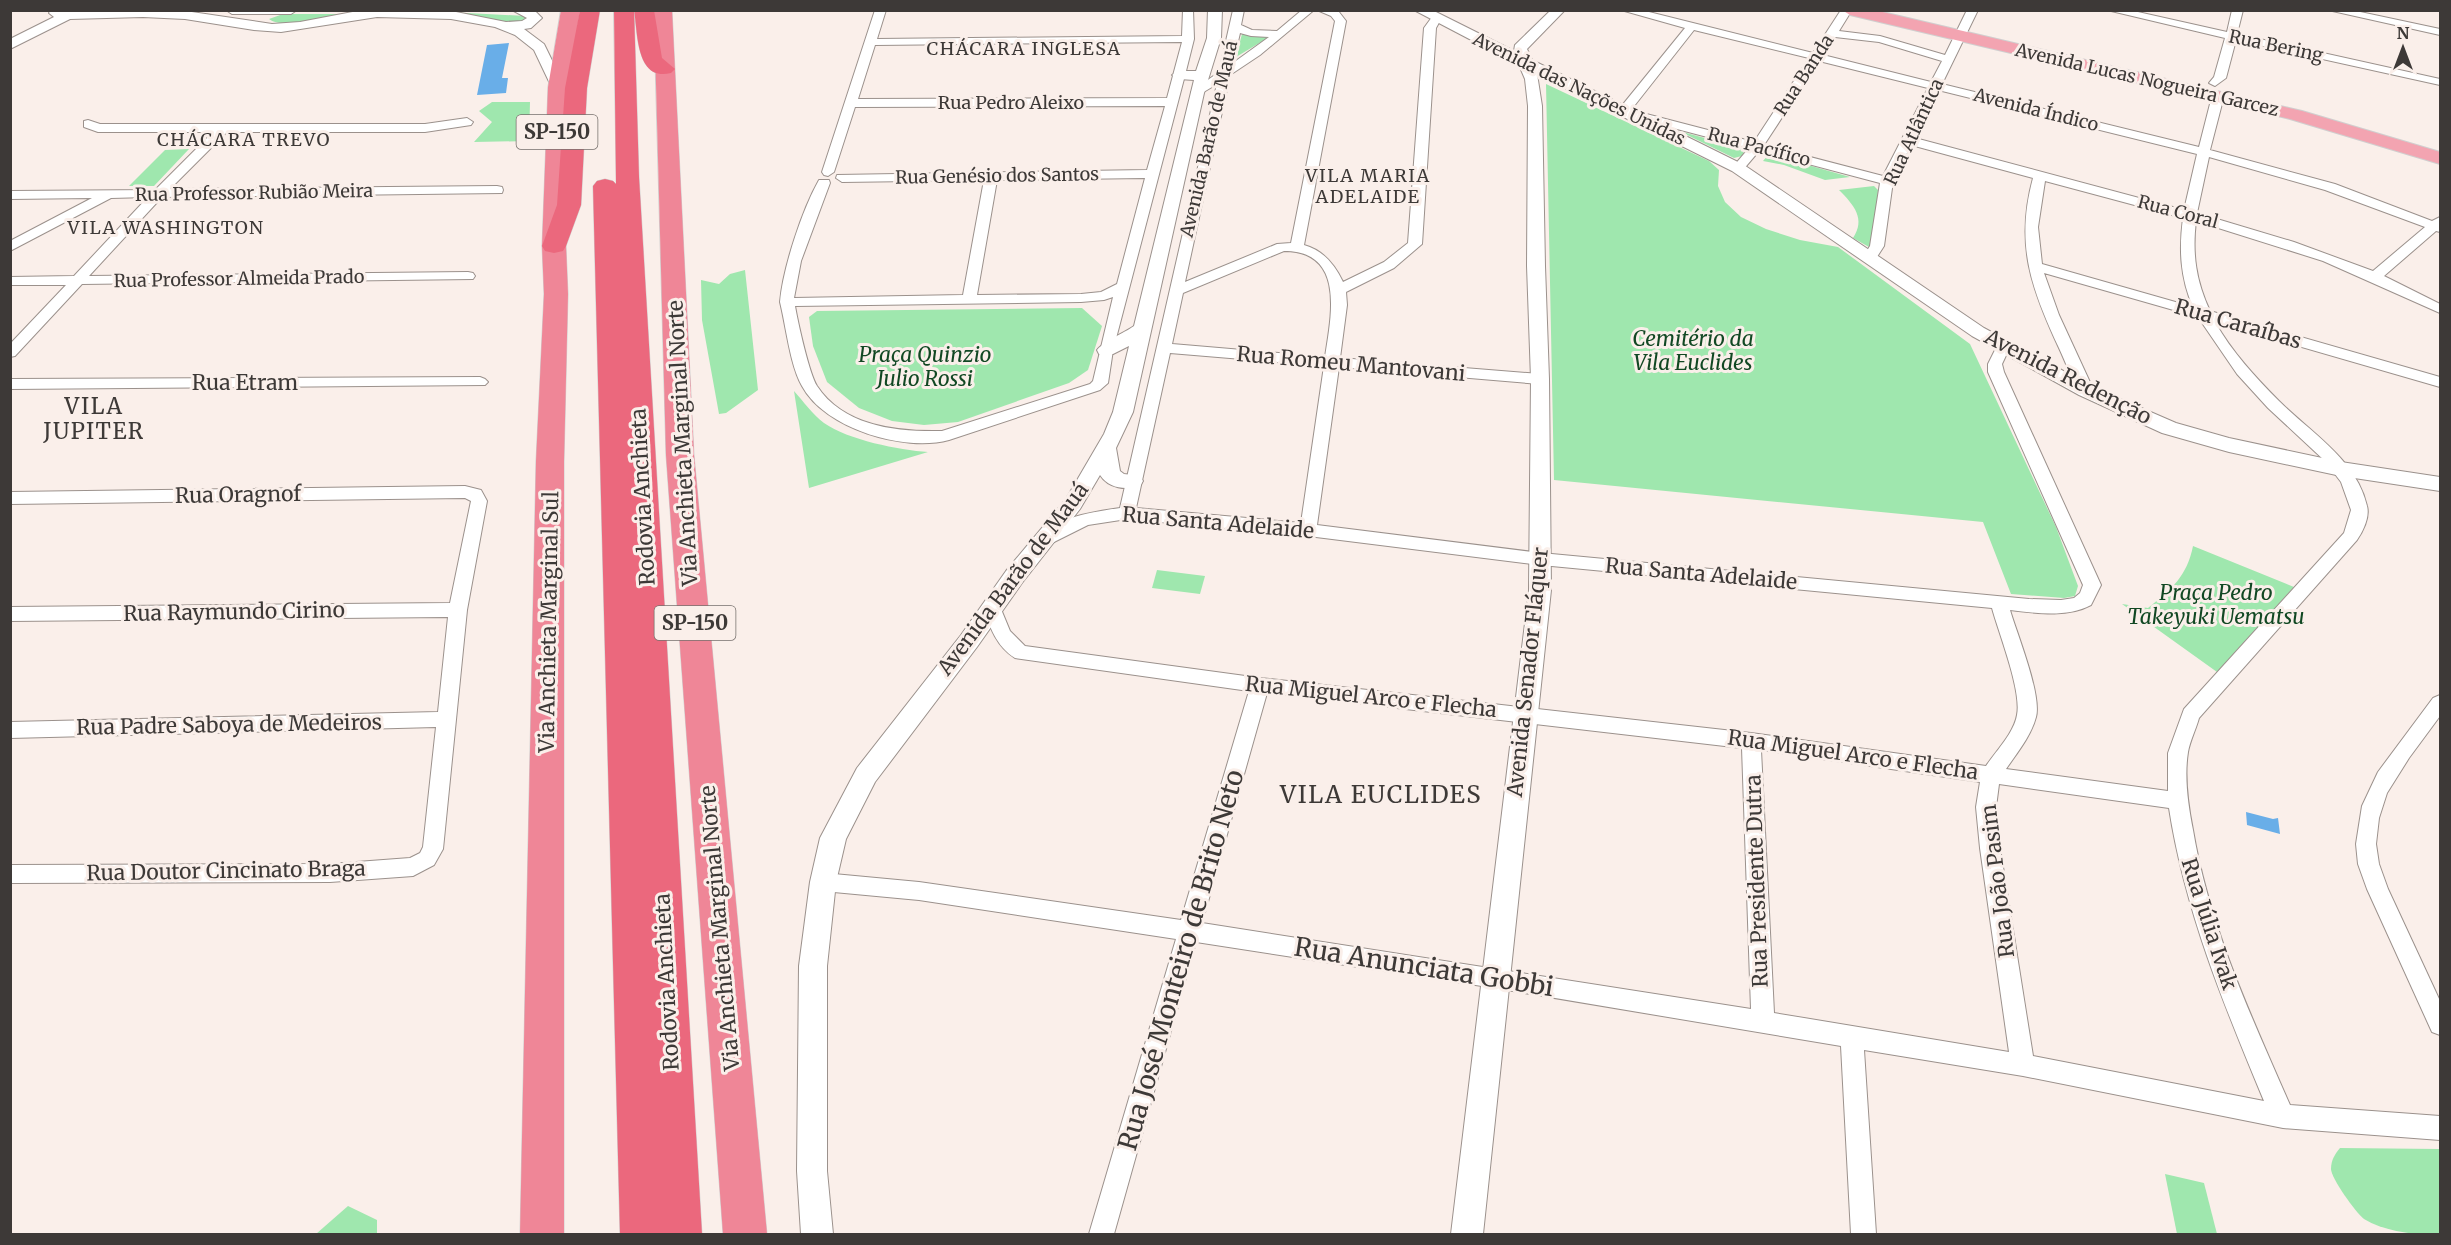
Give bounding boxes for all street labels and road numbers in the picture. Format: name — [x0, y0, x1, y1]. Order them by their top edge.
street label: Rua Bering — [2227, 24, 2326, 67]
street label: Avenida das Nações Unidas — [1468, 27, 1689, 150]
street label: Rua Banda — [1769, 29, 1839, 120]
street label: Avenida Barão de Mauá — [1174, 38, 1242, 240]
street label: Avenida Lucas Nogueira Garcez — [2012, 38, 2281, 121]
street label: Rua Atlântica — [1879, 74, 1948, 189]
street label: Avenida Índico — [1970, 83, 2101, 136]
street label: Rua Pedro Aleixo — [938, 91, 1084, 114]
road number: SP-150 — [516, 115, 598, 149]
street label: Rua Pacífico — [1705, 122, 1813, 171]
street label: Rua Genésio dos Santos — [895, 162, 1099, 189]
street label: Rua Professor Rubião Meira — [135, 179, 374, 206]
street label: Rua Coral — [2135, 190, 2221, 233]
street label: Rua Professor Almeida Prado — [113, 265, 365, 292]
street label: Rua Caraíbas — [2172, 293, 2305, 355]
street label: Via Anchieta Marginal Norte — [662, 299, 704, 588]
street label: Avenida Redenção — [1979, 322, 2156, 430]
street label: Rua Romeu Mantovani — [1235, 340, 1467, 387]
street label: Rua Etram — [192, 369, 298, 396]
street label: Rodovia Anchieta — [624, 408, 661, 586]
street label: Avenida Barão de Mauá — [931, 477, 1094, 681]
street label: Rua Oragnof — [175, 480, 302, 509]
street label: Via Anchieta Marginal Sul — [533, 491, 564, 754]
street label: Rua Santa Adelaide — [1121, 501, 1315, 544]
street label: Avenida Senador Fláquer — [1501, 546, 1554, 799]
street label: Rua Santa Adelaide — [1604, 552, 1798, 595]
street label: Rua Raymundo Cirino — [123, 596, 345, 627]
road number: SP-150 — [654, 606, 736, 640]
street label: Rua Miguel Arco e Flecha — [1244, 670, 1498, 723]
street label: Rua Padre Saboya de Medeiros — [76, 708, 382, 741]
street label: Rua Miguel Arco e Flecha — [1726, 724, 1980, 785]
street label: Rua José Monteiro de Brito Neto — [1110, 766, 1251, 1154]
street label: Rua Presidente Dutra — [1739, 774, 1774, 988]
street label: Via Anchieta Marginal Norte — [694, 784, 746, 1073]
street label: Rua João Pasim — [1975, 803, 2020, 959]
street label: Rua Doutor Cincinato Braga — [86, 855, 366, 886]
street label: Rua Júlia Ivak — [2175, 855, 2244, 994]
street label: Rodovia Anchieta — [648, 893, 685, 1071]
street label: Rua Anunciata Gobbi — [1292, 930, 1556, 1003]

